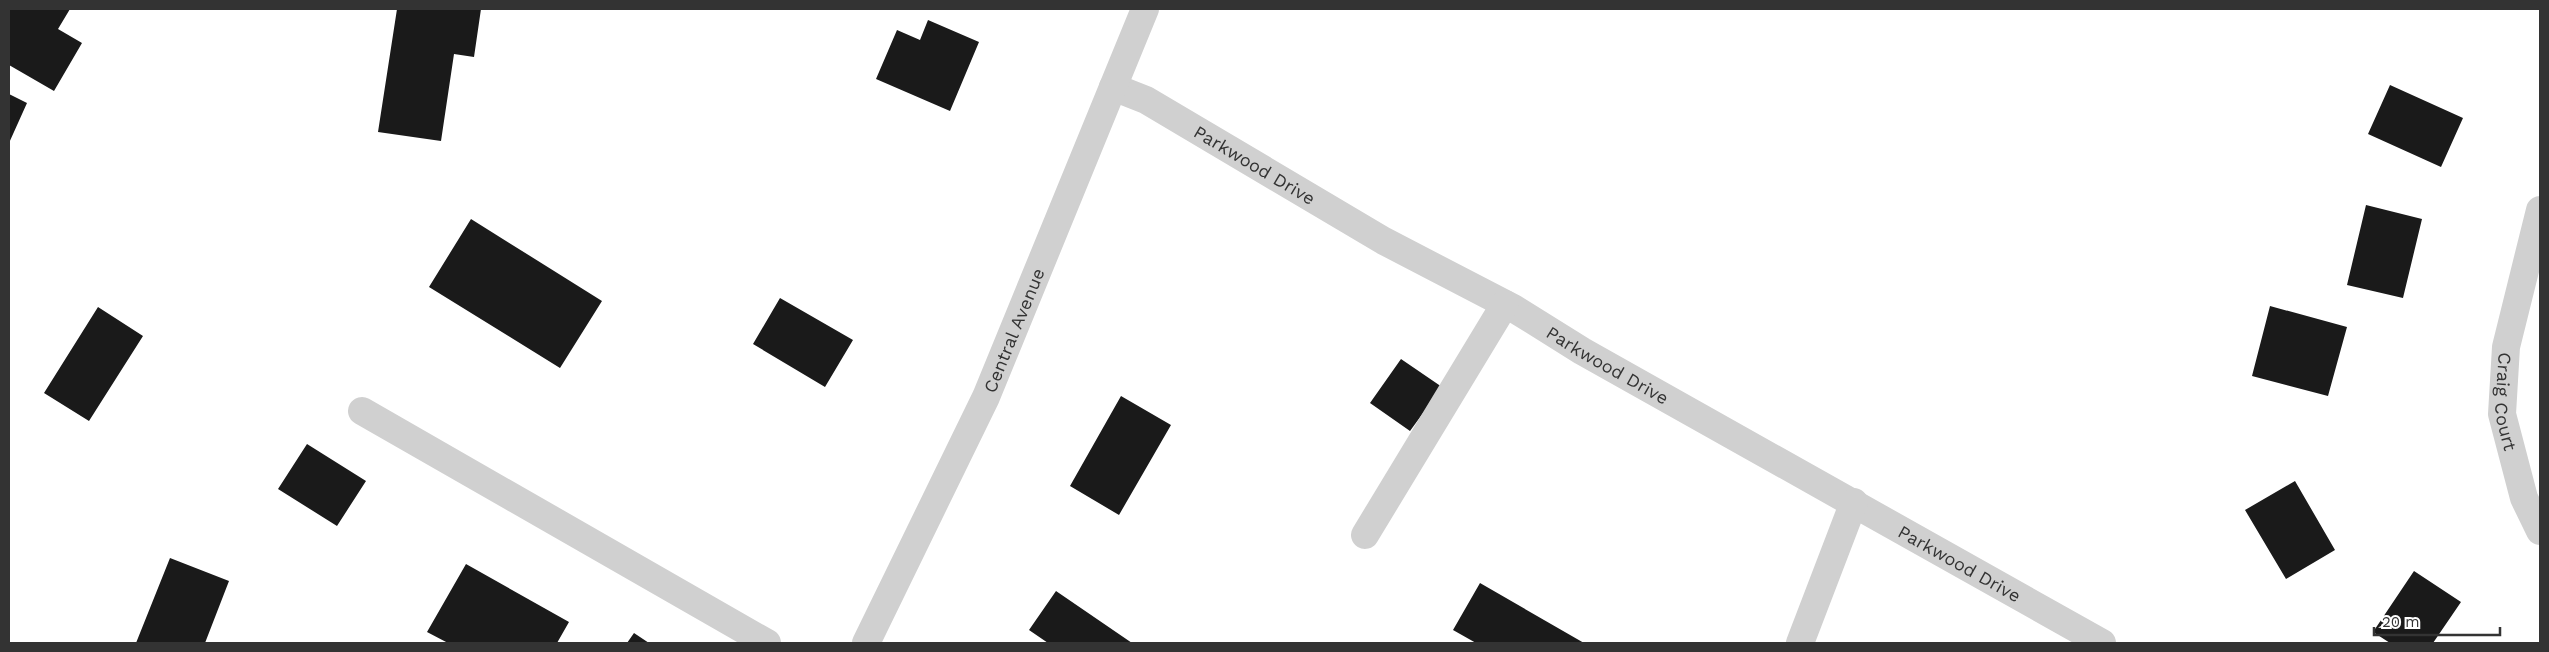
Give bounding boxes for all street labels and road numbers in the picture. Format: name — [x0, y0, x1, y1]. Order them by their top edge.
street label: Parkwood Drive — [1190, 120, 1319, 209]
street label: Central Avenue — [979, 265, 1048, 395]
street label: Parkwood Drive — [1543, 321, 1673, 408]
street label: Craig Court — [2491, 352, 2522, 453]
street label: Parkwood Drive — [1895, 520, 2025, 606]

